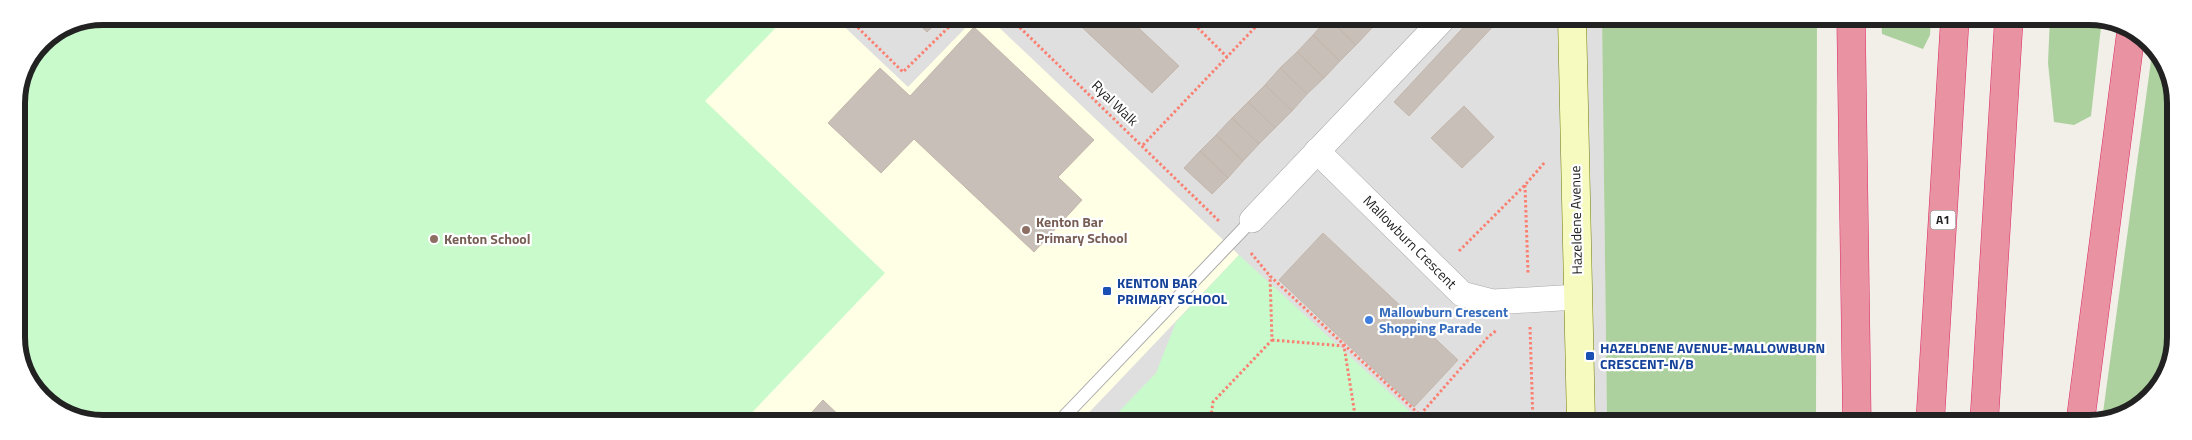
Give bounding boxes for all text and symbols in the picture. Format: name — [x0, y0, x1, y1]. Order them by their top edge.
street label: Ryal Walk — [1087, 75, 1144, 130]
street label: Hazeldene Avenue — [1564, 165, 1587, 275]
street label: Mallowburn Crescent — [1359, 190, 1462, 293]
road number: A1 — [1930, 210, 1956, 230]
place label: Kenton Bar Primary School — [1036, 211, 1128, 248]
marker: Kenton Bar Primary School — [1020, 224, 1032, 236]
place label: Kenton School — [444, 228, 531, 249]
marker: Kenton School — [428, 233, 440, 245]
place label: KENTON BAR PRIMARY SCHOOL — [1117, 272, 1228, 309]
marker: KENTON BAR PRIMARY SCHOOL — [1101, 285, 1113, 297]
place label: Mallowburn Crescent Shopping Parade — [1379, 301, 1508, 338]
marker: Mallowburn Crescent Shopping Parade — [1363, 314, 1375, 326]
place label: HAZELDENE AVENUE-MALLOWBURN CRESCENT-N/B — [1600, 337, 1825, 374]
marker: HAZELDENE AVENUE-MALLOWBURN CRESCENT-N/B — [1584, 350, 1596, 362]

